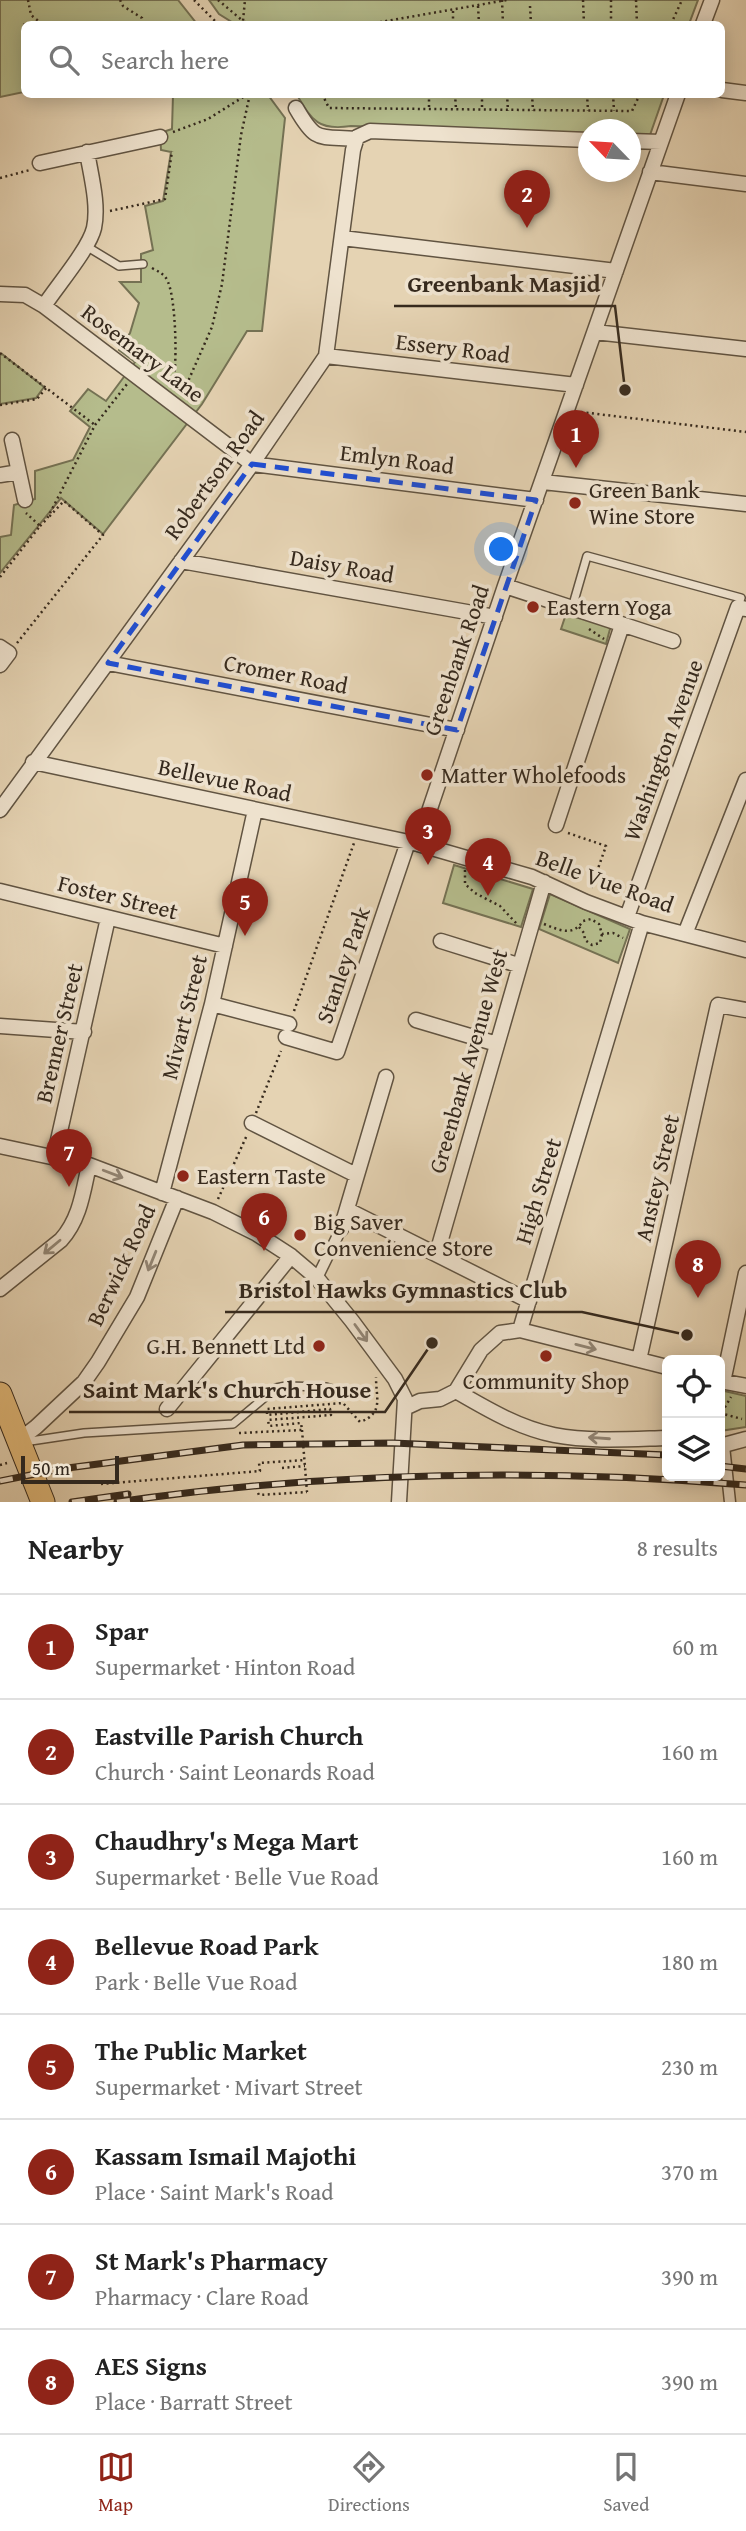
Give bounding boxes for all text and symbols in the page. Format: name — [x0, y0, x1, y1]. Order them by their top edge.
search box — [21, 21, 725, 98]
text: Search here — [101, 40, 229, 79]
icon: search — [45, 41, 83, 79]
north arrow — [578, 119, 641, 182]
pin: 2 — [504, 170, 550, 228]
callout: Greenbank Masjid — [394, 261, 615, 306]
text: Greenbank Masjid — [407, 266, 601, 301]
street label: Rosemary Lane — [75, 295, 212, 410]
street label: Essery Road — [394, 324, 513, 371]
street label: Robertson Road — [156, 403, 272, 546]
pin: 1 — [553, 410, 599, 468]
street label: Emlyn Road — [338, 435, 457, 482]
place label: Green Bank Wine Store — [589, 473, 700, 532]
marker: Green Bank Wine Store — [567, 495, 583, 511]
your location — [484, 532, 518, 566]
street label: Daisy Road — [287, 540, 397, 591]
street label: Greenbank Road — [414, 579, 497, 740]
place label: Eastern Yoga — [547, 590, 672, 623]
marker: Eastern Yoga — [525, 599, 541, 615]
street label: Cromer Road — [221, 645, 352, 702]
street label: Washington Avenue — [614, 654, 711, 845]
street label: Bellevue Road — [155, 749, 295, 810]
place label: Matter Wholefoods — [441, 758, 626, 791]
marker: Matter Wholefoods — [419, 767, 435, 783]
pin: 3 — [405, 807, 451, 865]
pin: 4 — [465, 838, 511, 896]
street label: Belle Vue Road — [532, 840, 679, 921]
street label: Foster Street — [55, 866, 182, 927]
pin: 5 — [222, 878, 268, 936]
street label: Stanley Park — [307, 902, 378, 1028]
street label: Greenbank Avenue West — [420, 945, 515, 1177]
street label: Mivart Street — [152, 951, 215, 1083]
street label: Brenner Street — [26, 960, 91, 1106]
street label: Anstey Street — [626, 1111, 687, 1245]
pin: 7 — [46, 1129, 92, 1187]
street label: High Street — [506, 1134, 569, 1248]
place label: Eastern Taste — [197, 1159, 326, 1192]
marker: Eastern Taste — [175, 1168, 191, 1184]
one-way arrow — [102, 1169, 124, 1182]
pin: 6 — [241, 1193, 287, 1251]
street label: Berwick Road — [78, 1198, 163, 1331]
place label: Big Saver Convenience Store — [314, 1205, 493, 1264]
marker: Big Saver Convenience Store — [292, 1227, 308, 1243]
one-way arrow — [44, 1240, 62, 1255]
pin: 8 — [675, 1240, 721, 1298]
one-way arrow — [145, 1250, 158, 1272]
callout: Bristol Hawks Gymnastics Club — [225, 1267, 582, 1312]
text: Bristol Hawks Gymnastics Club — [239, 1272, 567, 1307]
one-way arrow — [354, 1323, 368, 1342]
place label: G.H. Bennett Ltd — [147, 1329, 306, 1362]
marker: G.H. Bennett Ltd — [311, 1338, 327, 1354]
one-way arrow — [574, 1341, 597, 1354]
marker: Community Shop — [538, 1348, 554, 1364]
map controls — [662, 1355, 725, 1481]
button: locate — [662, 1355, 725, 1418]
place label: Community Shop — [463, 1364, 629, 1397]
callout: Saint Mark's Church House — [69, 1367, 385, 1412]
text: Saint Mark's Church House — [83, 1372, 371, 1407]
button: layers — [662, 1418, 725, 1481]
one-way arrow — [588, 1431, 611, 1444]
scale bar — [21, 1453, 119, 1485]
text: 50 m — [32, 1454, 70, 1482]
text: Nearby — [28, 1526, 124, 1570]
text: 8 results — [637, 1531, 718, 1564]
text: Spar — [95, 1611, 149, 1650]
text: 1 — [45, 1630, 57, 1663]
text: 60 m — [672, 1630, 718, 1663]
text: Supermarket · Hinton Road — [95, 1650, 355, 1683]
text: Eastville Parish Church — [95, 1716, 363, 1755]
text: 2 — [45, 1735, 57, 1768]
text: 160 m — [661, 1735, 718, 1768]
text: Church · Saint Leonards Road — [95, 1755, 375, 1788]
text: Chaudhry's Mega Mart — [95, 1821, 358, 1860]
text: 3 — [45, 1840, 57, 1873]
text: 160 m — [661, 1840, 718, 1873]
text: Supermarket · Belle Vue Road — [95, 1860, 379, 1893]
text: Bellevue Road Park — [95, 1926, 319, 1965]
text: 4 — [45, 1945, 57, 1978]
text: 180 m — [661, 1945, 718, 1978]
text: Park · Belle Vue Road — [95, 1965, 297, 1998]
text: The Public Market — [95, 2031, 307, 2070]
text: 5 — [45, 2050, 57, 2083]
text: 230 m — [661, 2050, 718, 2083]
text: Supermarket · Mivart Street — [95, 2070, 363, 2103]
text: Kassam Ismail Majothi — [95, 2136, 356, 2175]
text: 6 — [45, 2155, 57, 2188]
text: 370 m — [661, 2155, 718, 2188]
text: Place · Saint Mark's Road — [95, 2175, 333, 2208]
text: St Mark's Pharmacy — [95, 2241, 327, 2280]
text: 7 — [45, 2260, 57, 2293]
text: 390 m — [661, 2260, 718, 2293]
text: Pharmacy · Clare Road — [95, 2280, 309, 2313]
text: AES Signs — [95, 2346, 207, 2385]
text: 8 — [45, 2365, 57, 2398]
text: 390 m — [661, 2365, 718, 2398]
text: Place · Barratt Street — [95, 2385, 293, 2418]
tab: Map — [97, 2448, 135, 2518]
tab: Directions — [328, 2448, 410, 2518]
tab: Saved — [603, 2448, 649, 2518]

